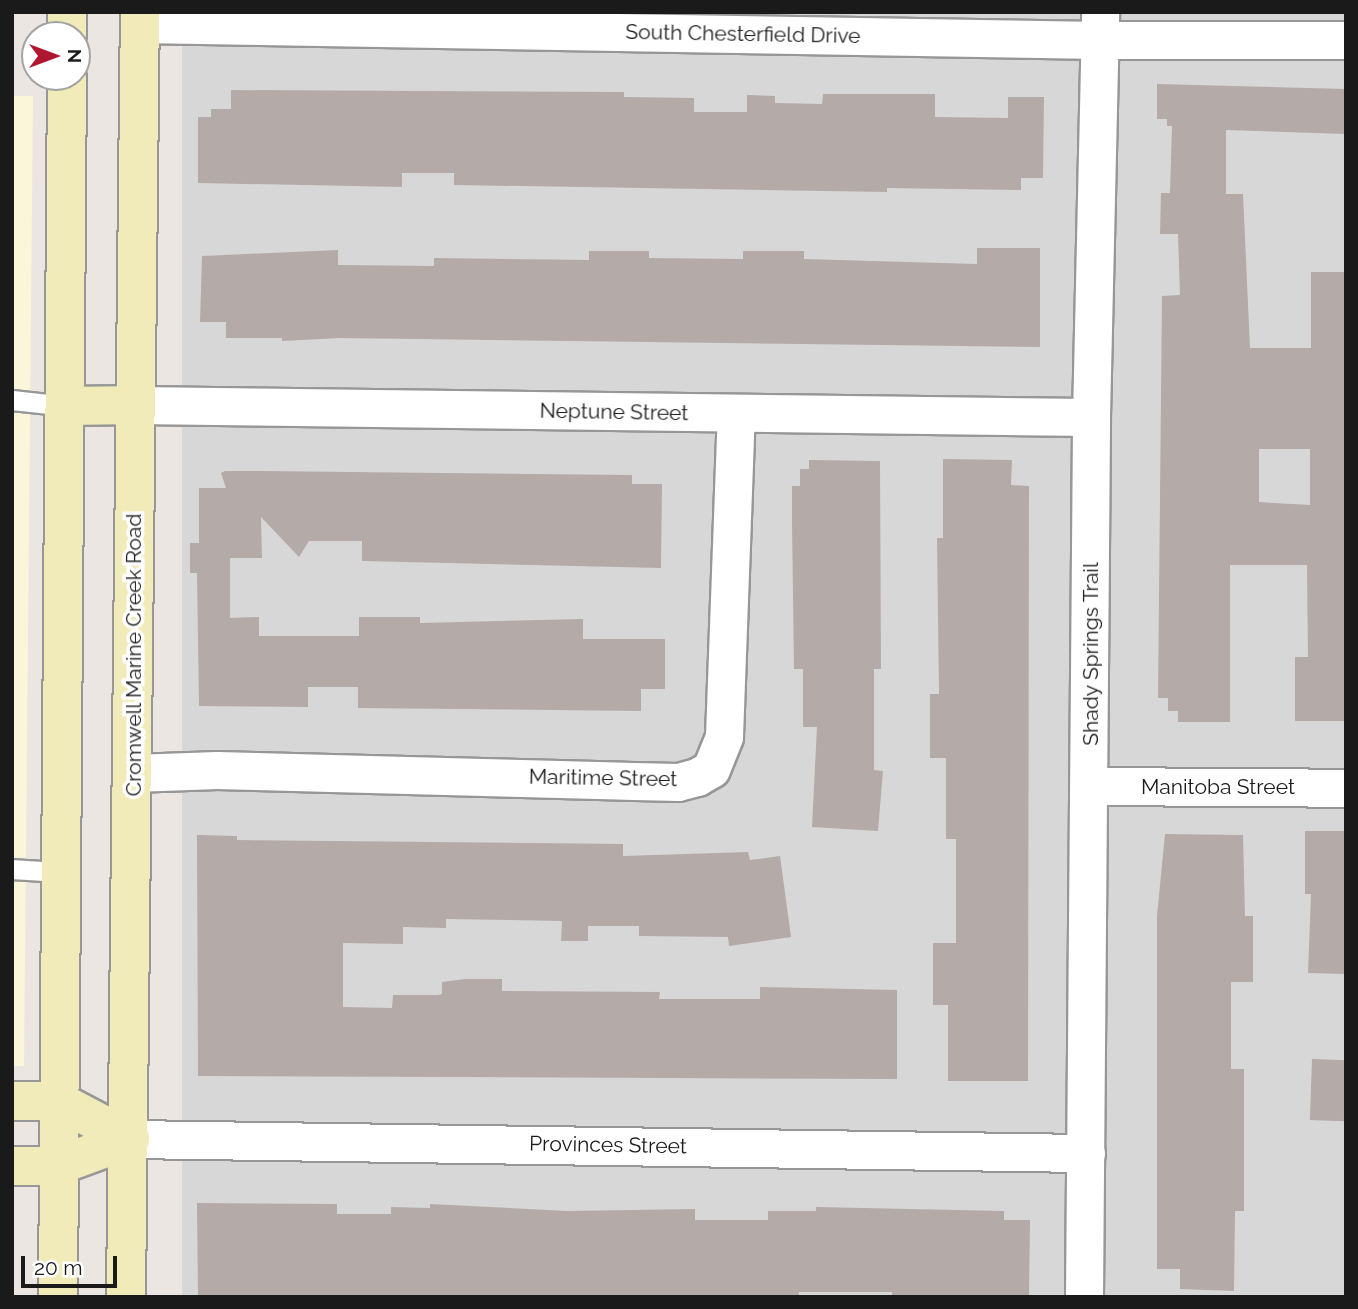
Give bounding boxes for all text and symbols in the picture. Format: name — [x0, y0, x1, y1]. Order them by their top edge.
street label: South Chesterfield Drive — [625, 19, 861, 49]
north arrow — [21, 21, 91, 91]
text: N — [64, 49, 86, 63]
street label: Neptune Street — [539, 398, 689, 426]
street label: Cromwell Marine Creek Road — [121, 513, 147, 797]
street label: Shady Springs Trail — [1078, 562, 1104, 746]
street label: Maritime Street — [529, 764, 677, 792]
street label: Manitoba Street — [1141, 774, 1295, 800]
street label: Provinces Street — [529, 1131, 687, 1159]
scale bar — [24, 1242, 121, 1286]
text: 20 m — [34, 1255, 82, 1280]

